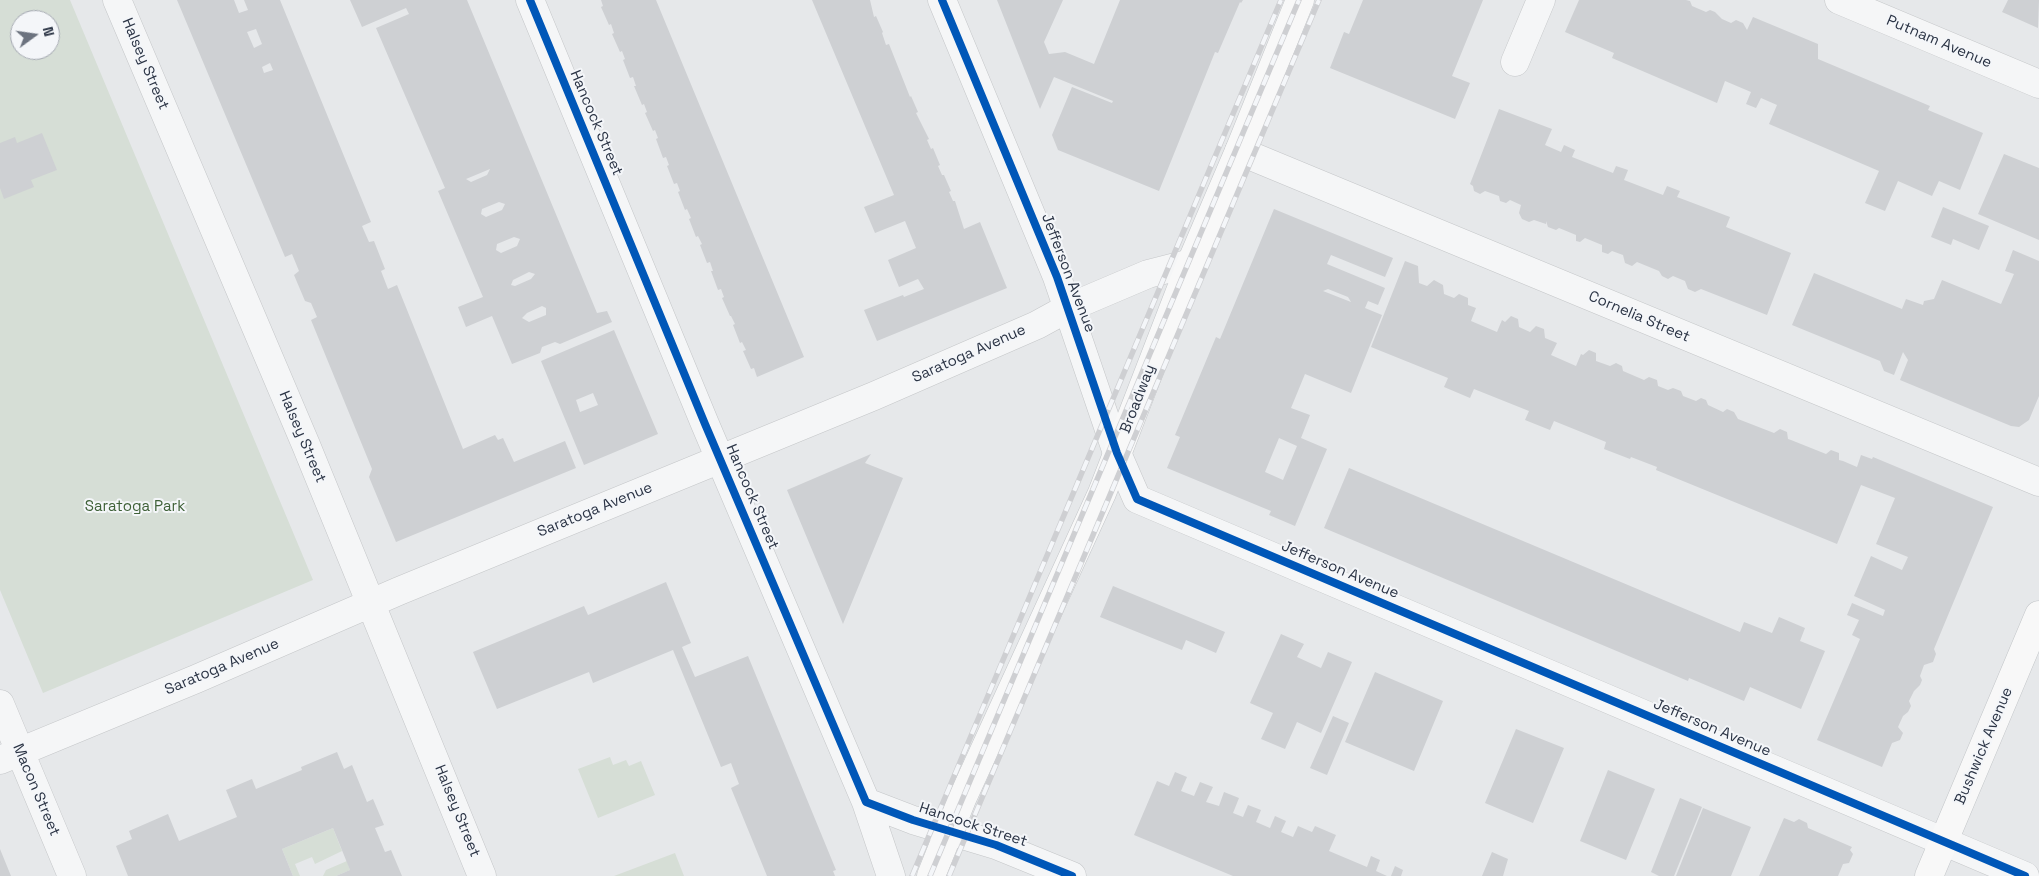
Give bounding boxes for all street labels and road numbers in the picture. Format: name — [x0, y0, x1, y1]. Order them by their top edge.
street label: Putnam Avenue — [1884, 12, 1994, 72]
street label: Halsey Street — [118, 15, 172, 113]
street label: Hancock Street — [566, 68, 626, 178]
street label: Jefferson Avenue — [1037, 211, 1099, 335]
street label: Cornelia Street — [1586, 288, 1692, 346]
street label: Saratoga Avenue — [909, 321, 1029, 387]
street label: Broadway — [1117, 362, 1159, 436]
street label: Halsey Street — [275, 388, 329, 486]
street label: Hancock Street — [722, 442, 782, 552]
street label: Saratoga Avenue — [535, 479, 655, 541]
street label: Jefferson Avenue — [1279, 537, 1401, 603]
street label: Saratoga Avenue — [162, 635, 282, 699]
street label: Bushwick Avenue — [1951, 685, 2017, 807]
street label: Jefferson Avenue — [1651, 695, 1773, 761]
street label: Macon Street — [8, 741, 64, 839]
street label: Halsey Street — [430, 762, 484, 860]
street label: Hancock Street — [917, 799, 1029, 851]

